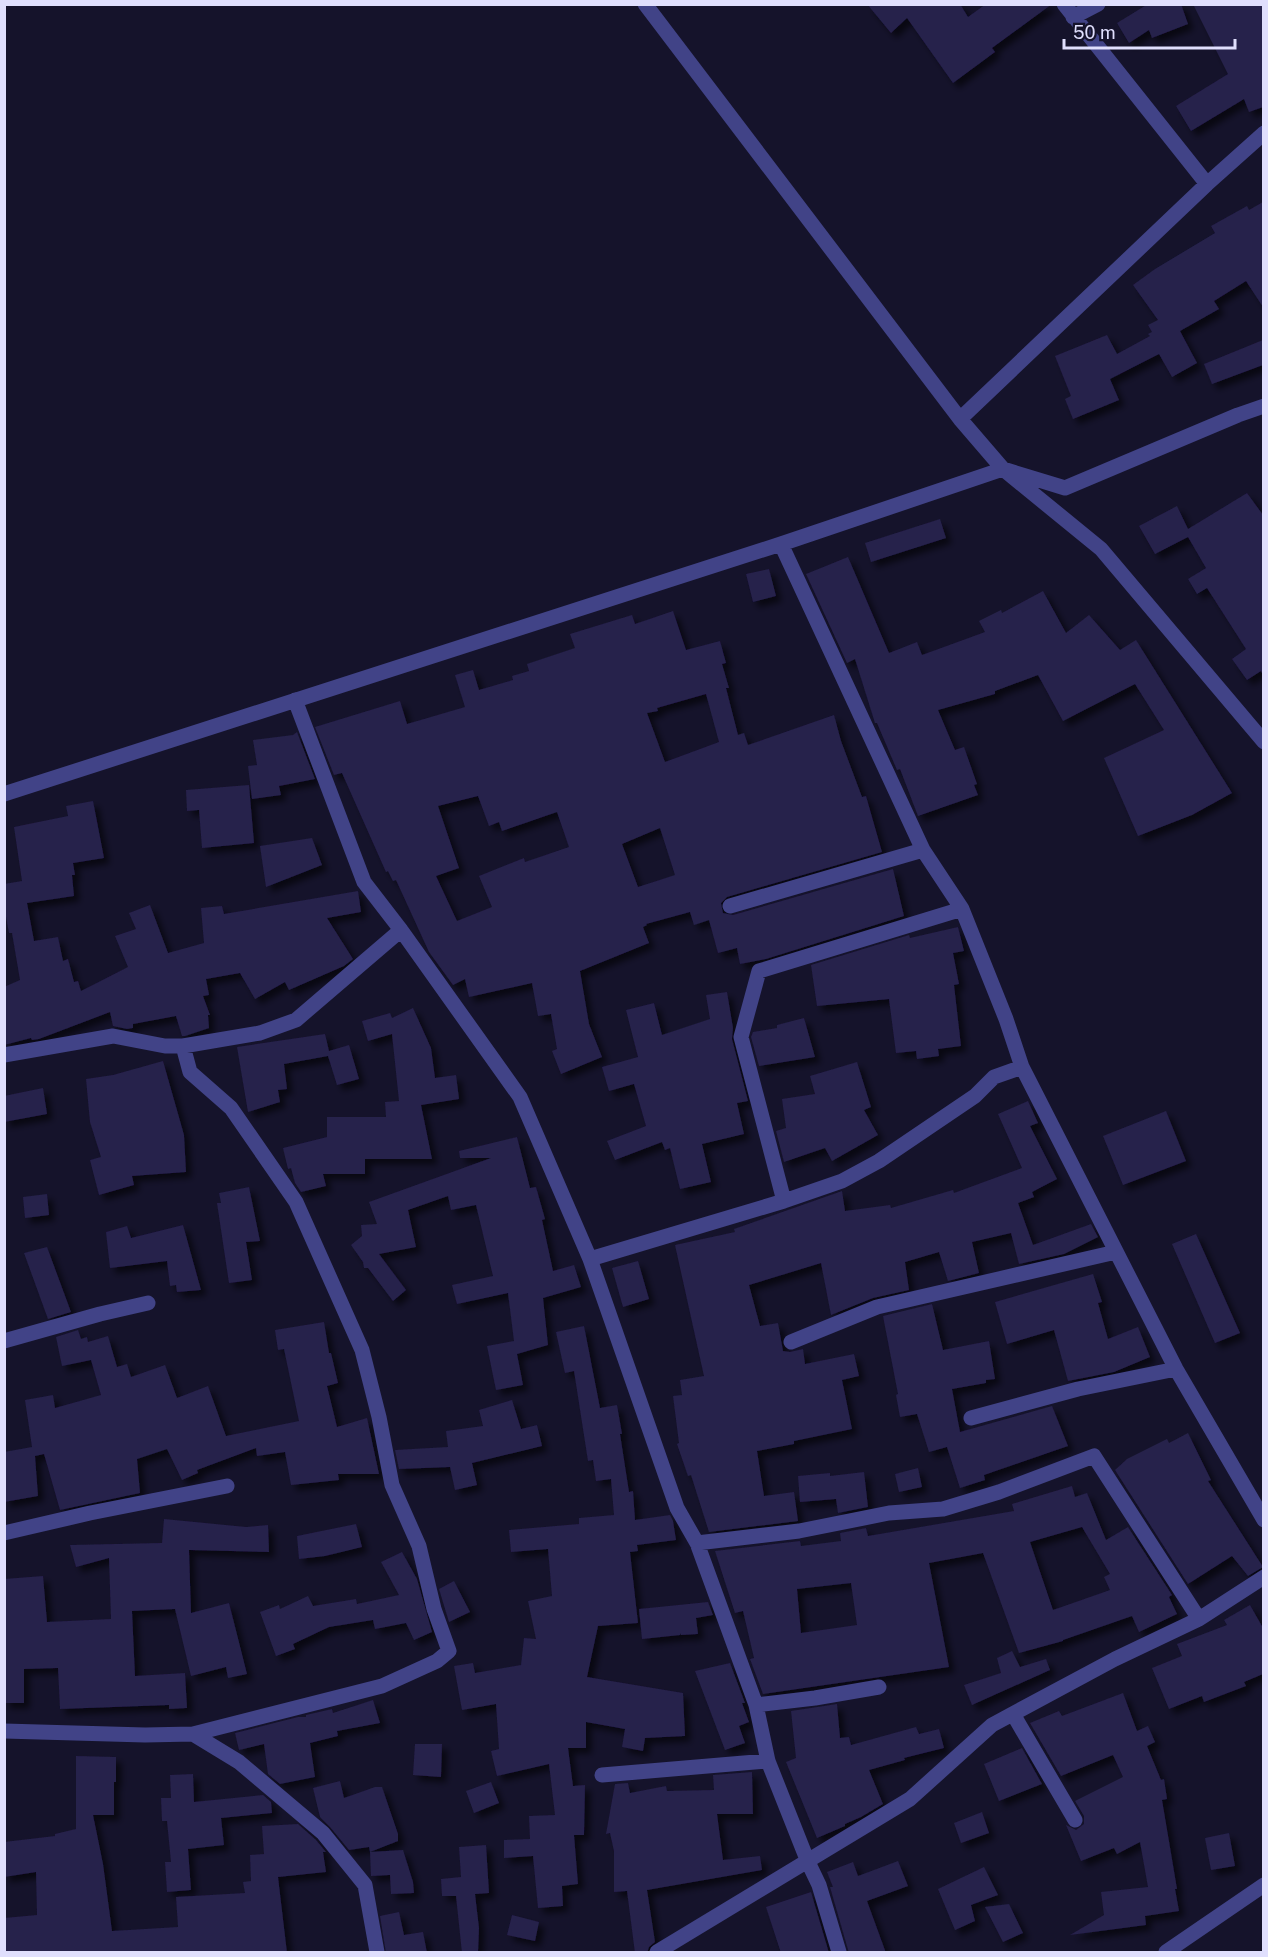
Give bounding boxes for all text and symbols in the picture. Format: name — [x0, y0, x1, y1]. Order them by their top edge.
scale bar — [1064, 12, 1235, 50]
text: 50 m — [1073, 22, 1116, 43]

